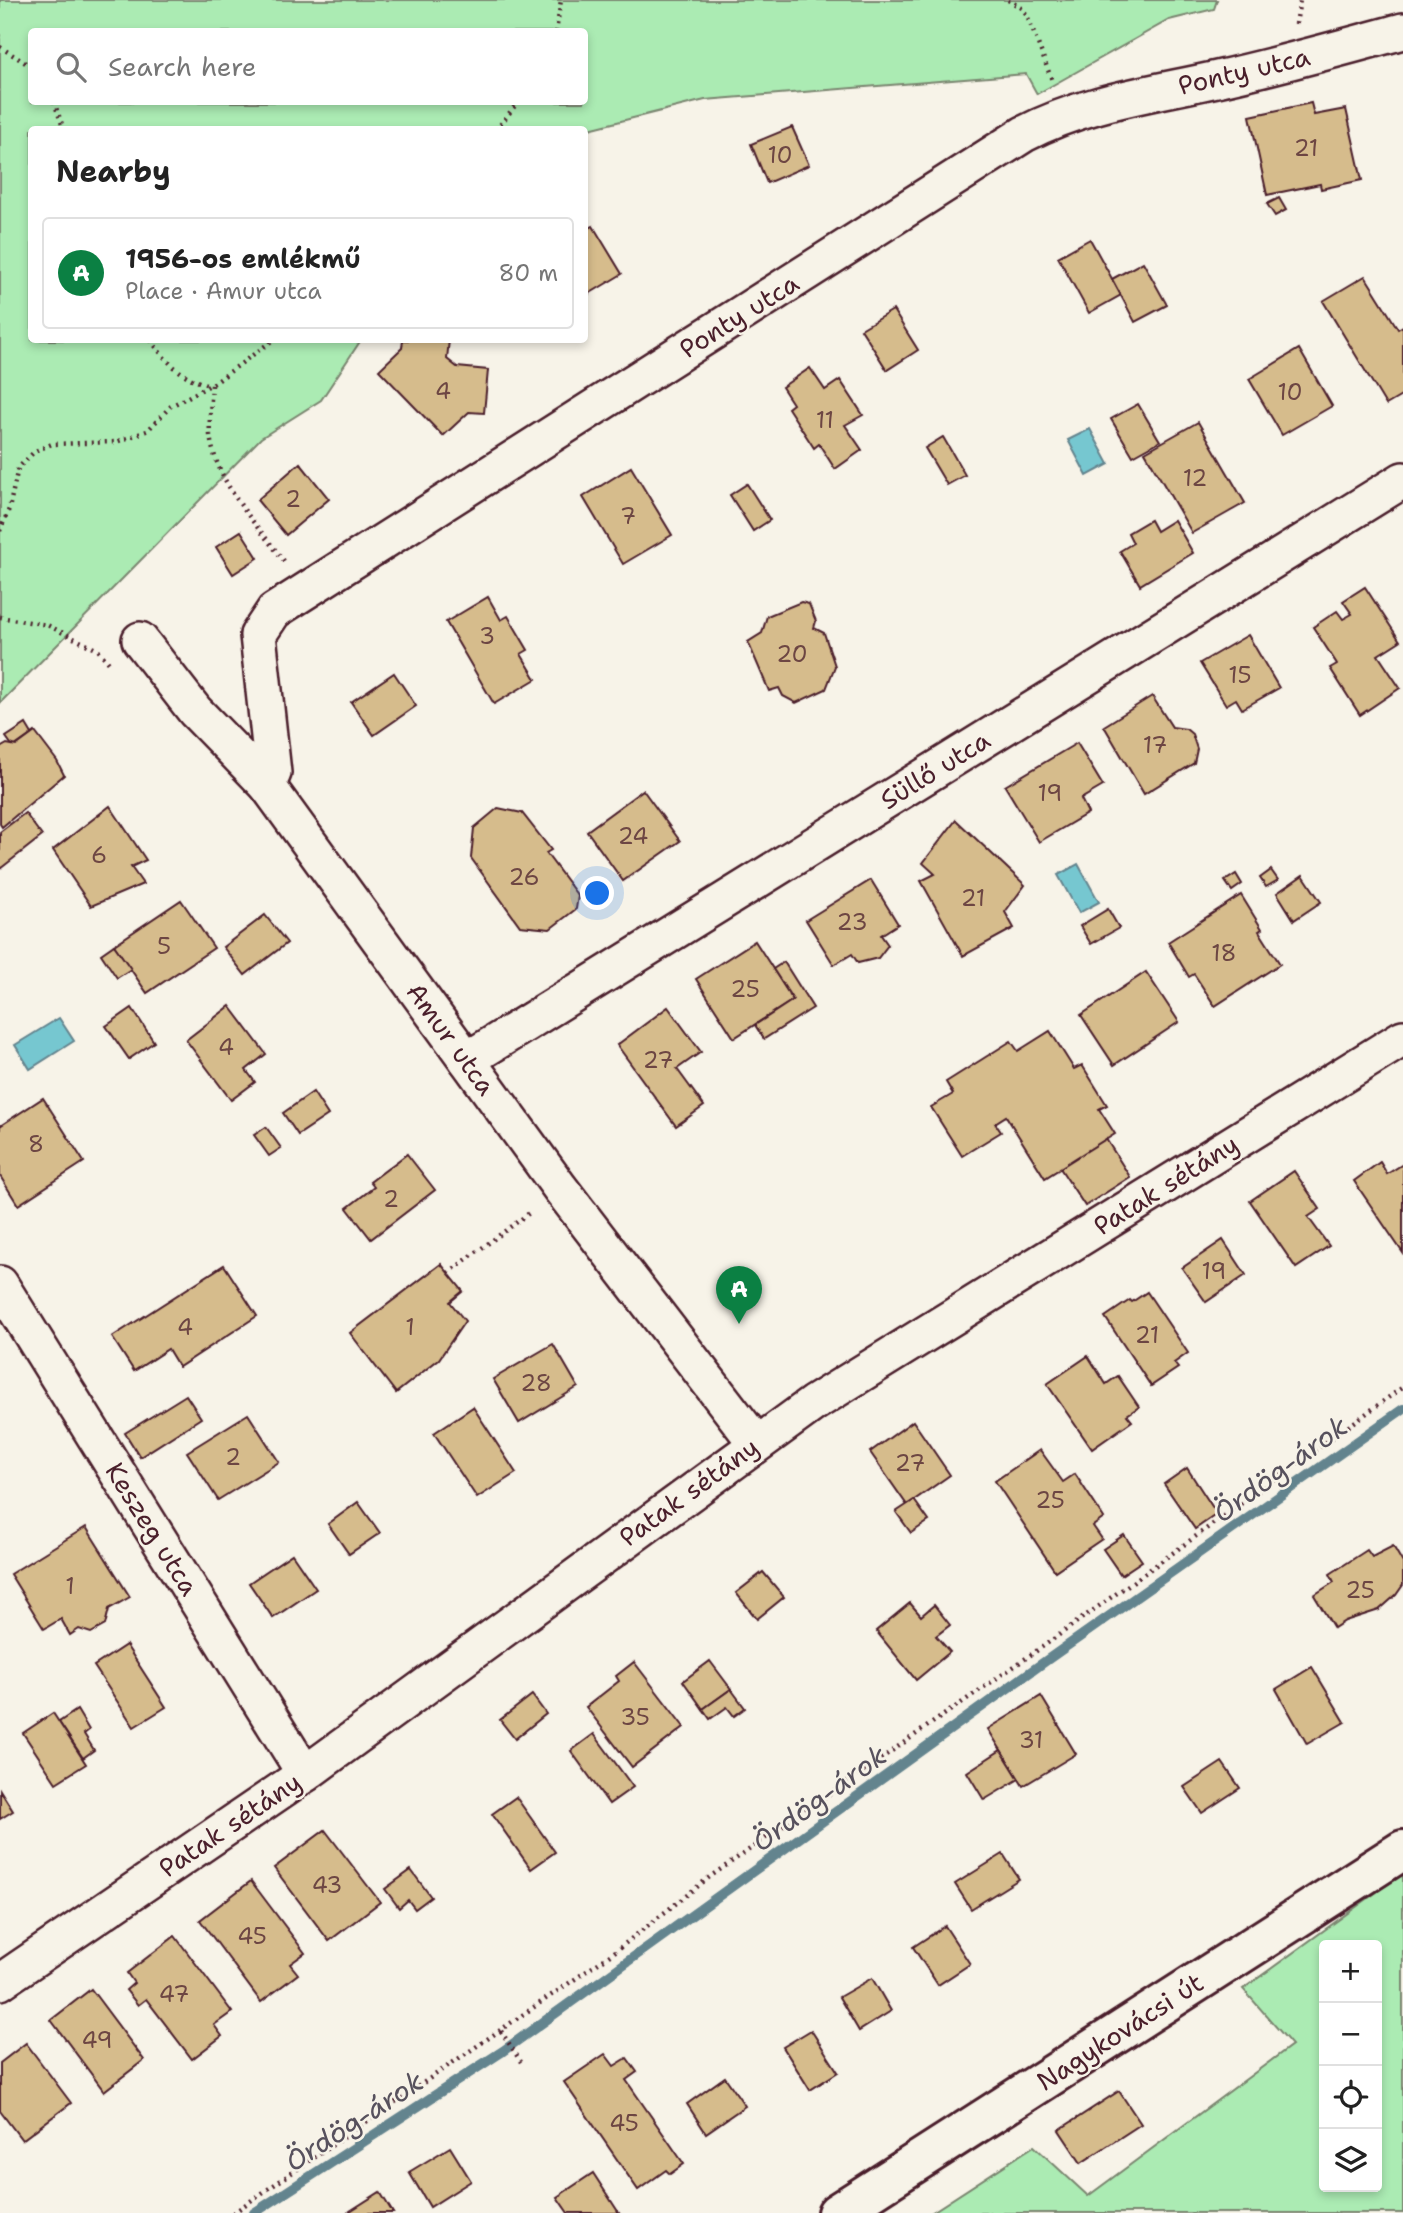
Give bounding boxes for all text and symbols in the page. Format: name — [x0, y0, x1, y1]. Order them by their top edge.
search box — [28, 28, 588, 105]
street label: Ponty utca — [1174, 38, 1313, 103]
icon: search — [52, 48, 90, 86]
text: Search here — [108, 49, 257, 84]
house number: 21 — [1294, 133, 1318, 163]
house number: 10 — [767, 140, 793, 170]
text: Nearby — [56, 151, 171, 192]
text: 1956-os emlékmű — [125, 241, 361, 276]
text: A — [72, 258, 90, 288]
text: 80 m — [499, 258, 558, 288]
street label: Ponty utca — [672, 265, 805, 366]
text: Place · Amur utca — [125, 276, 322, 306]
house number: 4 — [435, 376, 451, 406]
house number: 10 — [1277, 377, 1303, 407]
house number: 11 — [816, 405, 834, 435]
house number: 12 — [1183, 463, 1207, 493]
house number: 2 — [285, 484, 301, 514]
house number: 7 — [620, 501, 636, 531]
house number: 3 — [479, 621, 495, 651]
house number: 20 — [776, 639, 808, 669]
house number: 15 — [1228, 660, 1252, 690]
street label: Süllő utca — [873, 722, 996, 817]
house number: 17 — [1143, 730, 1167, 760]
house number: 19 — [1038, 778, 1062, 808]
house number: 24 — [618, 821, 648, 851]
house number: 6 — [91, 840, 107, 870]
house number: 26 — [508, 862, 540, 892]
your location — [580, 876, 614, 910]
house number: 21 — [961, 883, 985, 913]
house number: 23 — [836, 907, 868, 937]
house number: 5 — [157, 931, 171, 961]
house number: 18 — [1211, 938, 1237, 968]
house number: 25 — [730, 974, 760, 1004]
street label: Amur utca — [399, 975, 504, 1102]
house number: 4 — [218, 1032, 234, 1062]
house number: 27 — [643, 1045, 673, 1075]
street label: Patak sétány — [1087, 1126, 1245, 1243]
house number: 8 — [28, 1129, 44, 1159]
house number: 2 — [383, 1184, 399, 1214]
house number: 19 — [1202, 1256, 1226, 1286]
pin: A — [716, 1266, 762, 1324]
house number: 4 — [177, 1312, 193, 1342]
house number: 1 — [405, 1312, 415, 1342]
house number: 21 — [1135, 1320, 1159, 1350]
house number: 28 — [520, 1368, 552, 1398]
water label: Ördög-árok — [1205, 1407, 1355, 1531]
street label: Patak sétány — [612, 1429, 766, 1554]
house number: 2 — [225, 1442, 241, 1472]
house number: 27 — [895, 1448, 925, 1478]
street label: Keszeg utca — [98, 1455, 207, 1602]
house number: 25 — [1035, 1485, 1065, 1515]
house number: 1 — [65, 1571, 75, 1601]
house number: 25 — [1345, 1575, 1375, 1605]
house number: 35 — [620, 1702, 650, 1732]
house number: 31 — [1019, 1725, 1043, 1755]
water label: Ördög-árok — [744, 1736, 894, 1860]
street label: Patak sétány — [152, 1764, 308, 1885]
house number: 43 — [312, 1870, 342, 1900]
house number: 45 — [237, 1921, 267, 1951]
map controls — [1319, 1940, 1382, 2192]
button: + — [1319, 1940, 1382, 2003]
street label: Nagykovácsi út — [1030, 1965, 1210, 2099]
house number: 47 — [159, 1979, 189, 2009]
button: − — [1319, 2003, 1382, 2066]
house number: 49 — [81, 2025, 113, 2055]
water label: Ördög-árok — [277, 2062, 431, 2180]
button: locate — [1319, 2066, 1382, 2129]
house number: 45 — [609, 2108, 639, 2138]
button: layers — [1319, 2129, 1382, 2192]

